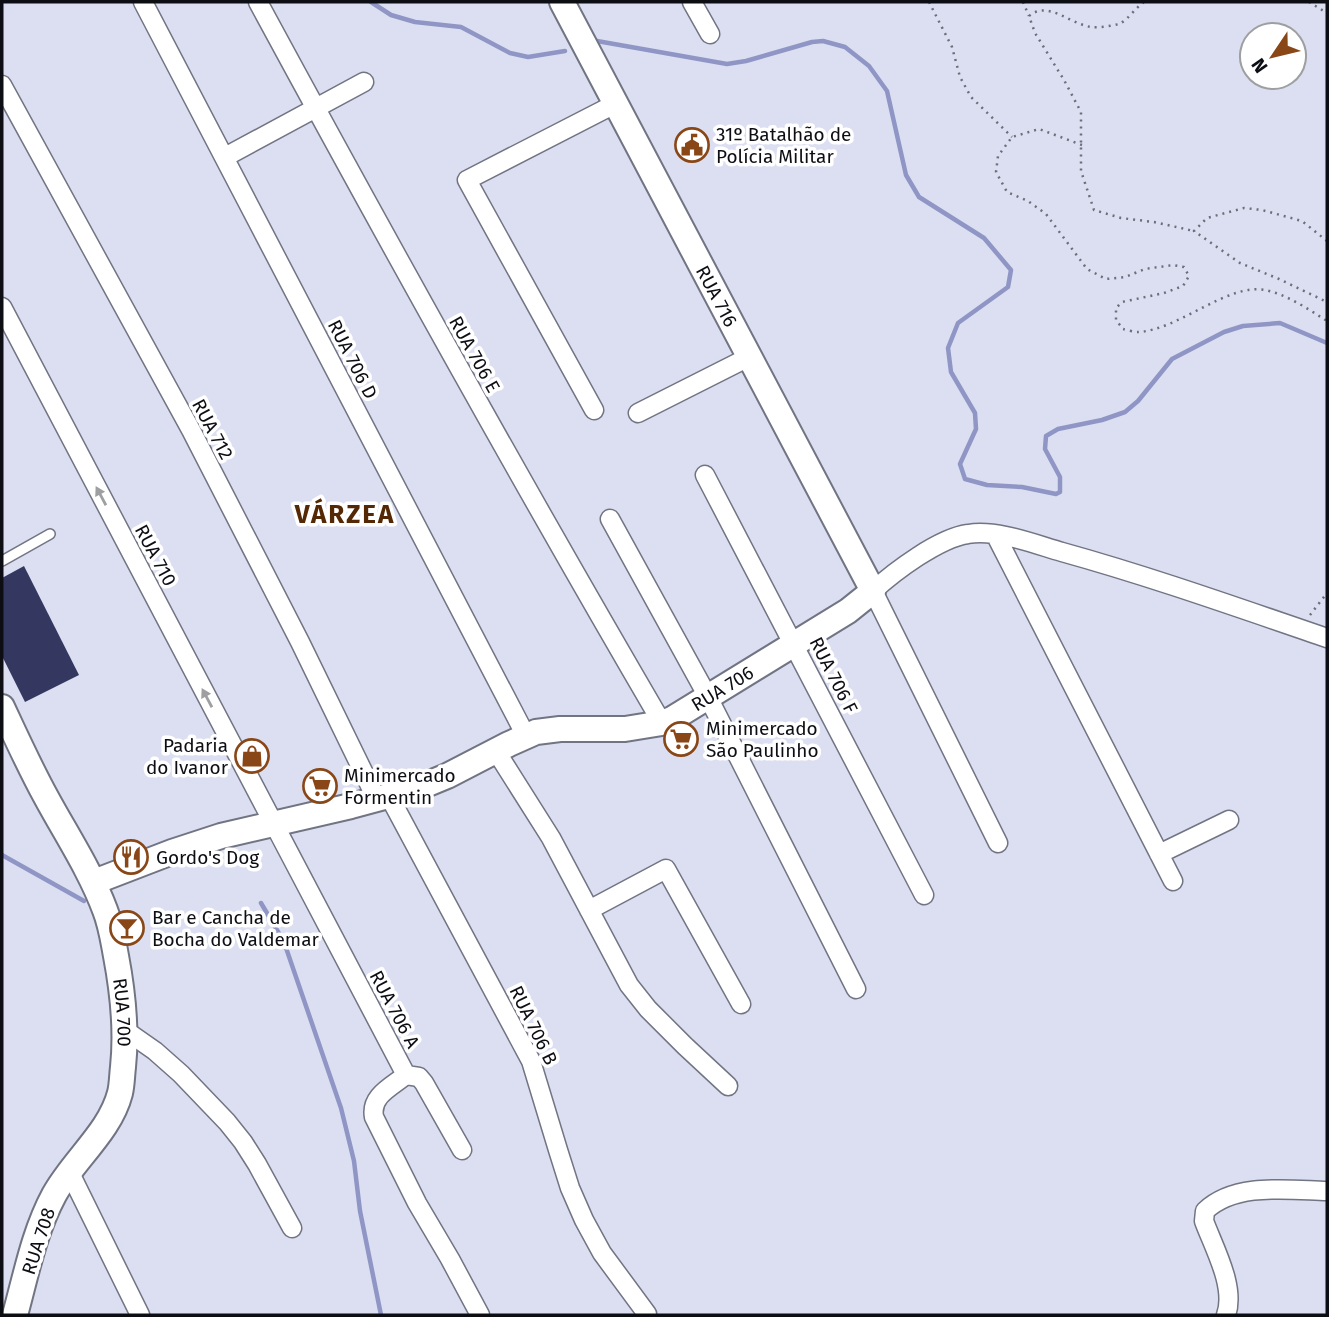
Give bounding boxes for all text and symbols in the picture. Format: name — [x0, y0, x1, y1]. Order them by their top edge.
north arrow — [1238, 21, 1308, 91]
text: N — [1246, 54, 1273, 77]
place label: 31º Batalhão de Polícia Militar — [716, 123, 851, 168]
public building icon: 31º Batalhão de Polícia Militar — [673, 126, 711, 164]
street label: RUA 716 — [691, 262, 742, 331]
street label: RUA 706 E — [444, 312, 505, 396]
street label: RUA 706 D — [323, 316, 382, 403]
street label: RUA 712 — [187, 395, 238, 464]
one-way arrow — [95, 486, 107, 506]
district label: VÁRZEA — [294, 498, 395, 530]
street label: RUA 710 — [130, 520, 181, 590]
street label: RUA 706 F — [804, 633, 863, 717]
street label: RUA 706 — [687, 661, 758, 716]
one-way arrow — [201, 688, 213, 707]
place label: Minimercado São Paulinho — [706, 717, 819, 762]
supermarket icon: Minimercado São Paulinho — [662, 720, 700, 758]
place label: Padaria do Ivanor — [146, 734, 229, 779]
shop icon: Padaria do Ivanor — [233, 737, 271, 775]
place label: Minimercado Formentin — [344, 764, 456, 809]
supermarket icon: Minimercado Formentin — [301, 767, 339, 805]
restaurant icon: Gordo's Dog — [112, 838, 150, 876]
place label: Gordo's Dog — [156, 846, 259, 869]
place label: Bar e Cancha de Bocha do Valdemar — [152, 906, 319, 951]
bar icon: Bar e Cancha de Bocha do Valdemar — [108, 909, 146, 947]
street label: RUA 706 A — [365, 967, 425, 1052]
street label: RUA 700 — [108, 976, 136, 1047]
street label: RUA 706 B — [505, 982, 563, 1069]
street label: RUA 708 — [17, 1205, 60, 1277]

